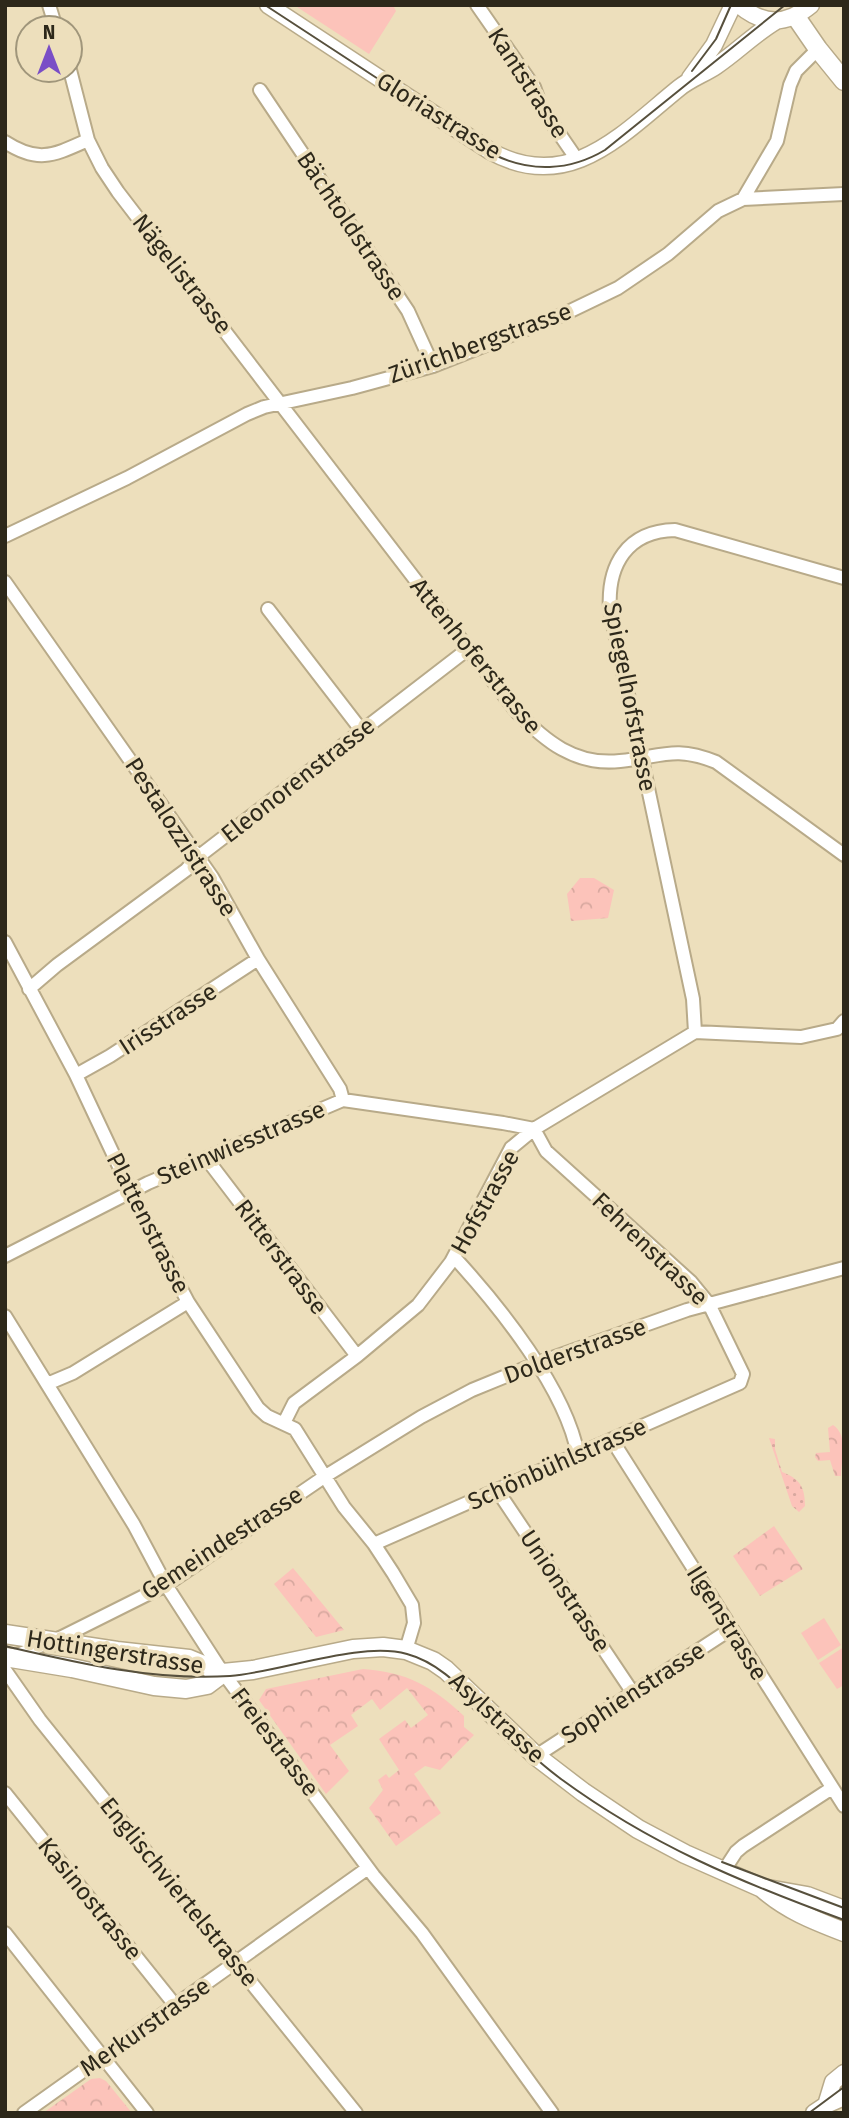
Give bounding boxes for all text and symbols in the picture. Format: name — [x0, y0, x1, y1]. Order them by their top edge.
north arrow — [14, 14, 84, 84]
text: N — [43, 21, 55, 44]
street label: Kantstrasse — [482, 22, 574, 144]
street label: Gloriastrasse — [372, 67, 506, 165]
street label: Bächtoldstrasse — [291, 146, 411, 306]
street label: Nägelistrasse — [126, 208, 238, 340]
street label: Zürichbergstrasse — [385, 297, 575, 389]
street label: Attenhoferstrasse — [405, 573, 547, 739]
street label: Spiegelhofstrasse — [598, 600, 662, 794]
street label: Eleonorenstrasse — [216, 711, 380, 849]
street label: Pestalozzistrasse — [119, 752, 243, 922]
street label: Irisstrasse — [114, 977, 222, 1061]
street label: Steinwiesstrasse — [153, 1095, 329, 1191]
street label: Hofstrasse — [445, 1145, 525, 1259]
street label: Plattenstrasse — [101, 1148, 195, 1298]
street label: Fehrenstrasse — [586, 1187, 714, 1311]
street label: Ritterstrasse — [229, 1194, 333, 1320]
street label: Dolderstrasse — [500, 1312, 650, 1390]
street label: Schönbühlstrasse — [463, 1412, 651, 1516]
street label: Gemeindestrasse — [136, 1480, 308, 1606]
street label: Unionstrasse — [514, 1525, 616, 1657]
street label: Ilgenstrasse — [681, 1561, 773, 1685]
street label: Hottingerstrasse — [24, 1624, 206, 1680]
street label: Sophienstrasse — [556, 1636, 710, 1750]
street label: Asylstrasse — [444, 1667, 550, 1769]
street label: Freiestrasse — [225, 1682, 325, 1802]
street label: Englischviertelstrasse — [94, 1792, 264, 1992]
street label: Kasinostrasse — [32, 1832, 148, 1966]
street label: Merkurstrasse — [75, 1972, 215, 2082]

